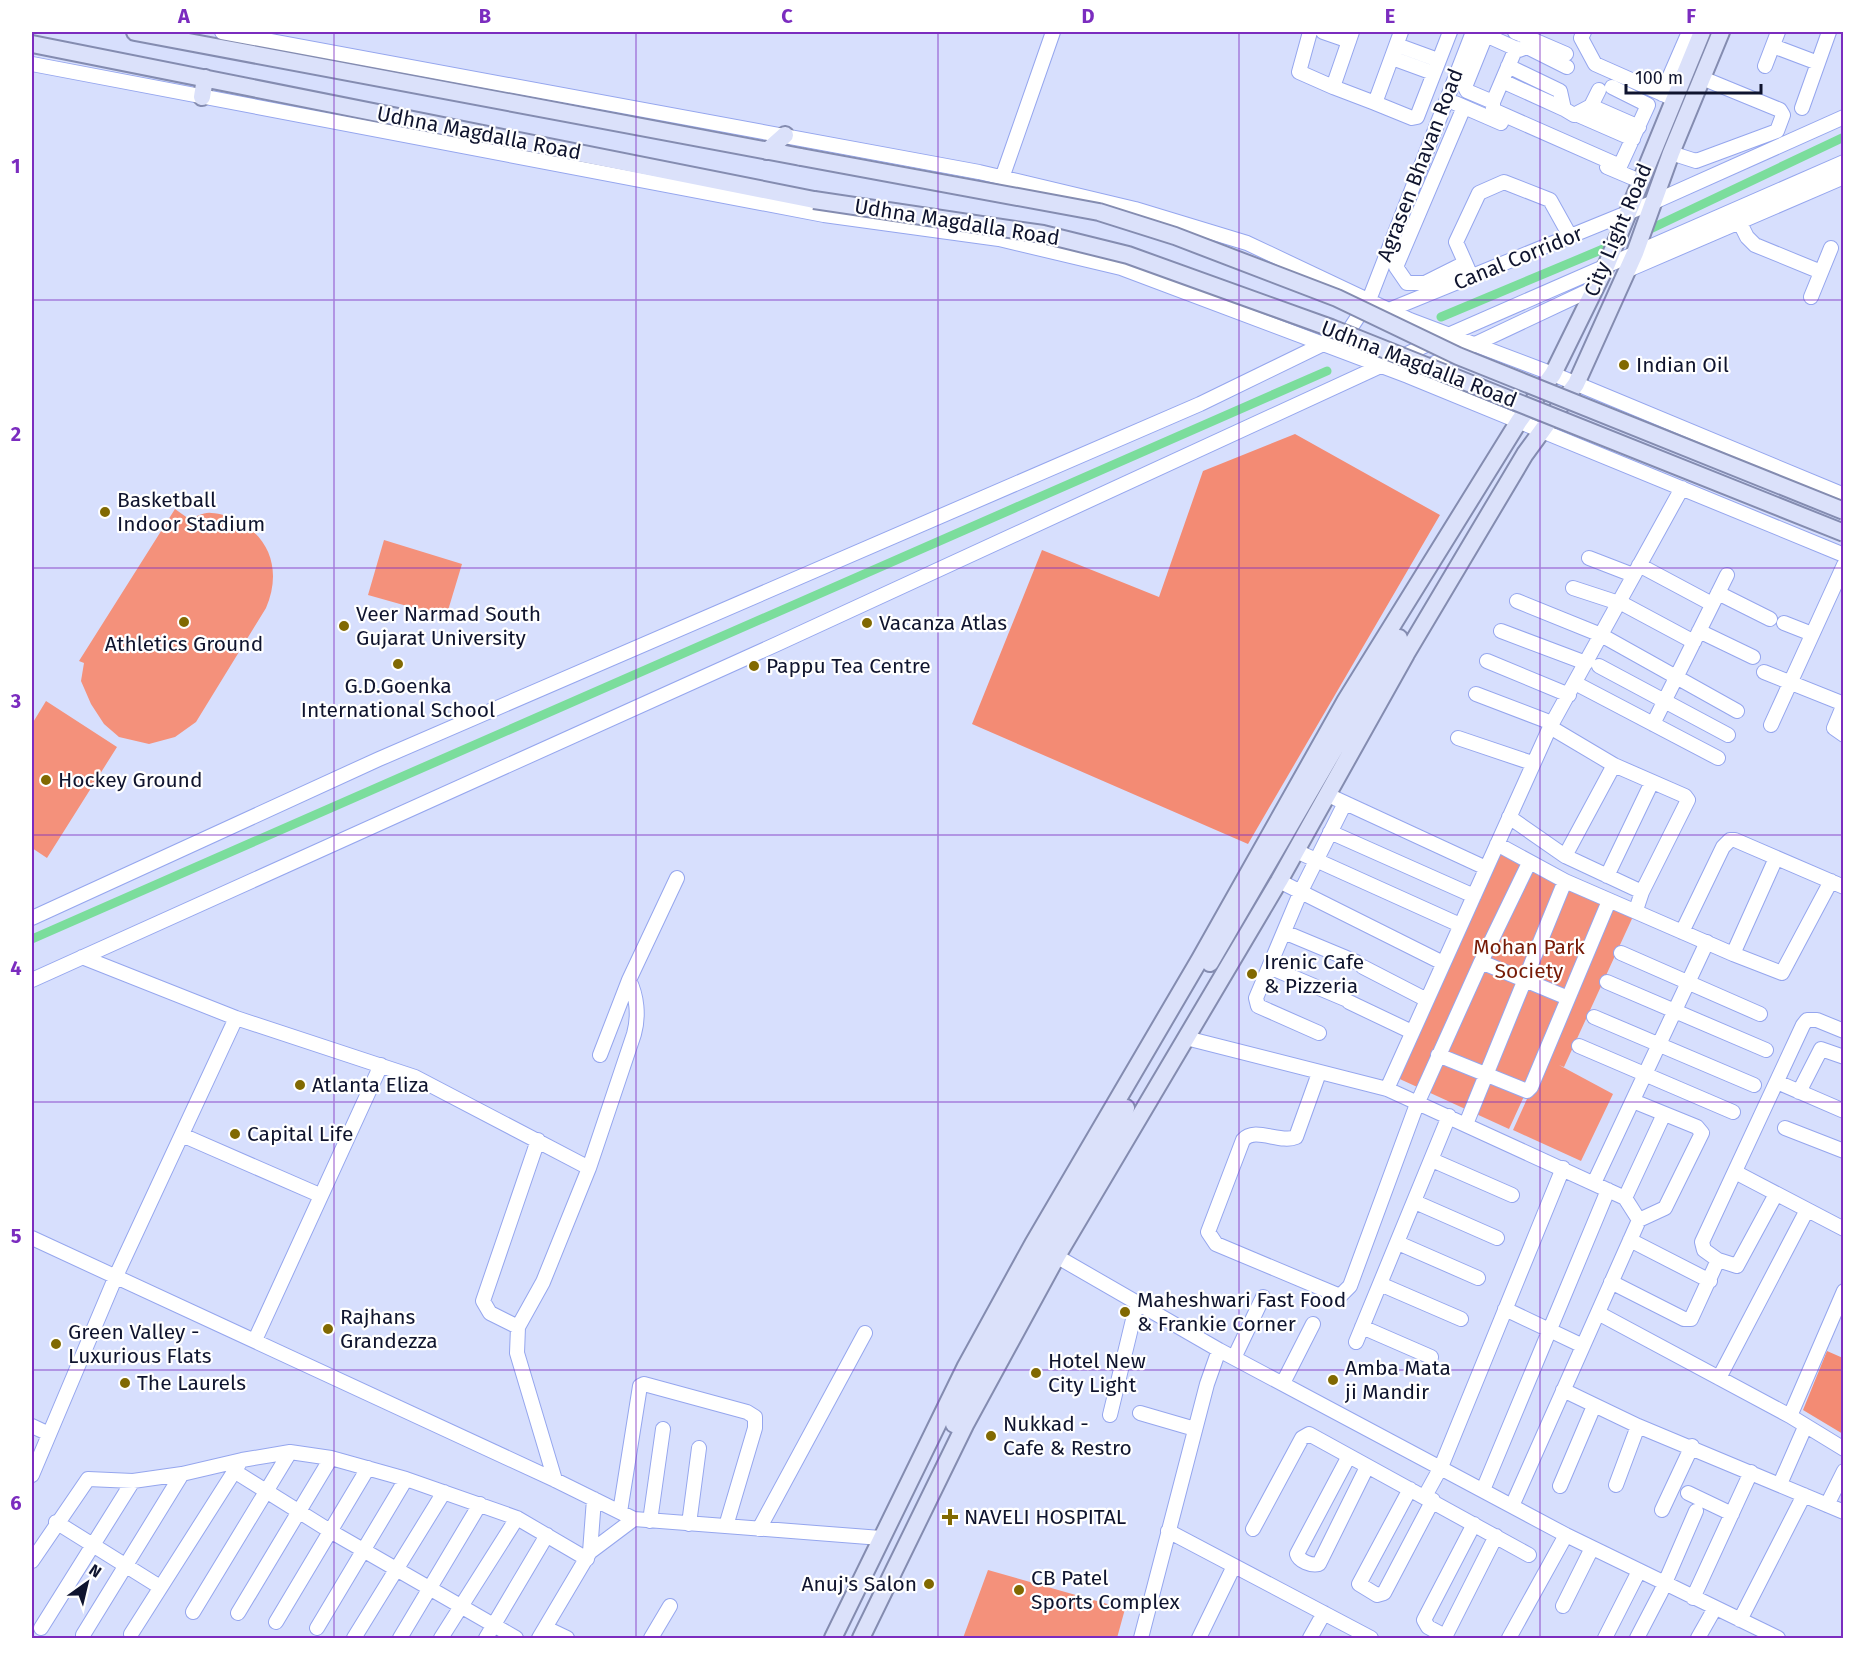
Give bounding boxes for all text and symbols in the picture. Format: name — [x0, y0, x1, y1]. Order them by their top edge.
text: A — [177, 4, 191, 28]
text: B — [479, 4, 491, 28]
text: C — [781, 4, 793, 28]
text: D — [1081, 4, 1095, 28]
text: E — [1385, 4, 1395, 28]
text: F — [1686, 4, 1696, 28]
scale bar — [1626, 57, 1761, 95]
street label: Agrasen Bhavan Road — [1371, 65, 1469, 265]
text: 100 m — [1635, 67, 1683, 89]
street label: Udhna Magdalla Road — [375, 100, 583, 166]
text: 1 — [11, 154, 21, 178]
street label: City Light Road — [1578, 159, 1658, 301]
street label: Udhna Magdalla Road — [852, 193, 1062, 251]
street label: Canal Corridor — [1450, 220, 1586, 296]
street label: Udhna Magdalla Road — [1317, 315, 1521, 413]
place label: Indian Oil — [1636, 352, 1729, 378]
marker: Indian Oil — [1617, 358, 1631, 372]
text: 2 — [11, 422, 21, 446]
place label: Basketball Indoor Stadium — [117, 487, 265, 537]
marker: Basketball Indoor Stadium — [98, 505, 112, 519]
place label: Veer Narmad South Gujarat University — [356, 601, 541, 651]
place label: Vacanza Atlas — [879, 610, 1007, 636]
marker: Athletics Ground — [177, 615, 191, 629]
marker: Vacanza Atlas — [860, 616, 874, 630]
marker: Veer Narmad South Gujarat University — [337, 619, 351, 633]
place label: Athletics Ground — [105, 631, 263, 657]
place label: Pappu Tea Centre — [766, 653, 931, 679]
marker: G.D.Goenka International School — [391, 657, 405, 671]
marker: Pappu Tea Centre — [747, 659, 761, 673]
place label: G.D.Goenka International School — [301, 673, 495, 723]
text: 3 — [10, 689, 21, 713]
place label: Hockey Ground — [58, 767, 202, 793]
marker: Hockey Ground — [39, 773, 53, 787]
park label: Mohan Park Society — [1473, 934, 1585, 984]
place label: Irenic Cafe & Pizzeria — [1264, 949, 1364, 999]
text: 4 — [10, 956, 22, 980]
marker: Irenic Cafe & Pizzeria — [1245, 967, 1259, 981]
place label: Atlanta Eliza — [312, 1072, 429, 1098]
marker: Atlanta Eliza — [293, 1078, 307, 1092]
place label: Capital Life — [247, 1121, 353, 1147]
marker: Capital Life — [228, 1127, 242, 1141]
text: 5 — [11, 1224, 22, 1248]
place label: Maheshwari Fast Food & Frankie Corner — [1137, 1287, 1346, 1337]
place label: Rajhans Grandezza — [340, 1304, 438, 1354]
marker: Maheshwari Fast Food & Frankie Corner — [1118, 1305, 1132, 1319]
place label: Green Valley - Luxurious Flats — [68, 1319, 212, 1369]
marker: Rajhans Grandezza — [321, 1322, 335, 1336]
marker: Green Valley - Luxurious Flats — [49, 1337, 63, 1351]
place label: Hotel New City Light — [1048, 1348, 1146, 1398]
place label: Amba Mata ji Mandir — [1344, 1355, 1451, 1405]
marker: Hotel New City Light — [1029, 1366, 1043, 1380]
place label: The Laurels — [137, 1370, 246, 1396]
marker: Amba Mata ji Mandir — [1326, 1373, 1340, 1387]
marker: The Laurels — [118, 1376, 132, 1390]
place label: Nukkad - Cafe & Restro — [1003, 1411, 1132, 1461]
marker: Nukkad - Cafe & Restro — [984, 1429, 998, 1443]
text: 6 — [10, 1491, 22, 1515]
place label: NAVELI HOSPITAL — [964, 1504, 1127, 1530]
marker: NAVELI HOSPITAL — [941, 1508, 959, 1526]
north arrow — [57, 1553, 117, 1613]
text: N — [85, 1560, 105, 1582]
place label: CB Patel Sports Complex — [1031, 1565, 1181, 1615]
place label: Anuj's Salon — [802, 1571, 917, 1597]
marker: Anuj's Salon — [922, 1577, 936, 1591]
marker: CB Patel Sports Complex — [1012, 1583, 1026, 1597]

